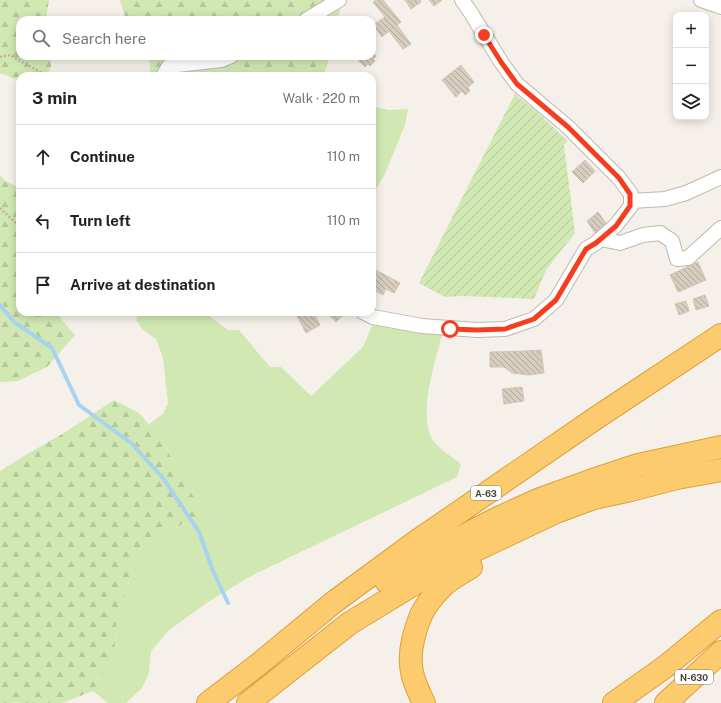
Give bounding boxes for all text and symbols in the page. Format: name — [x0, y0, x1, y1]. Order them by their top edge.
map controls — [673, 12, 709, 120]
button: + — [673, 12, 709, 48]
search box — [16, 16, 376, 60]
route end — [475, 26, 493, 44]
icon: search — [30, 27, 52, 49]
text: Search here — [62, 30, 146, 47]
button: − — [673, 48, 709, 84]
button: layers — [673, 84, 709, 120]
text: 3 min — [32, 88, 77, 108]
text: Walk · 220 m — [283, 91, 360, 106]
icon: ahead — [32, 146, 54, 168]
text: Continue — [70, 148, 135, 165]
text: 110 m — [327, 149, 360, 164]
icon: left — [32, 210, 54, 232]
text: Turn left — [70, 212, 131, 229]
text: 110 m — [327, 213, 360, 228]
icon: arrive — [32, 274, 54, 296]
text: Arrive at destination — [70, 276, 215, 293]
route start — [441, 320, 459, 338]
road number: A-63 — [471, 486, 501, 500]
road number: N-630 — [675, 670, 713, 684]

